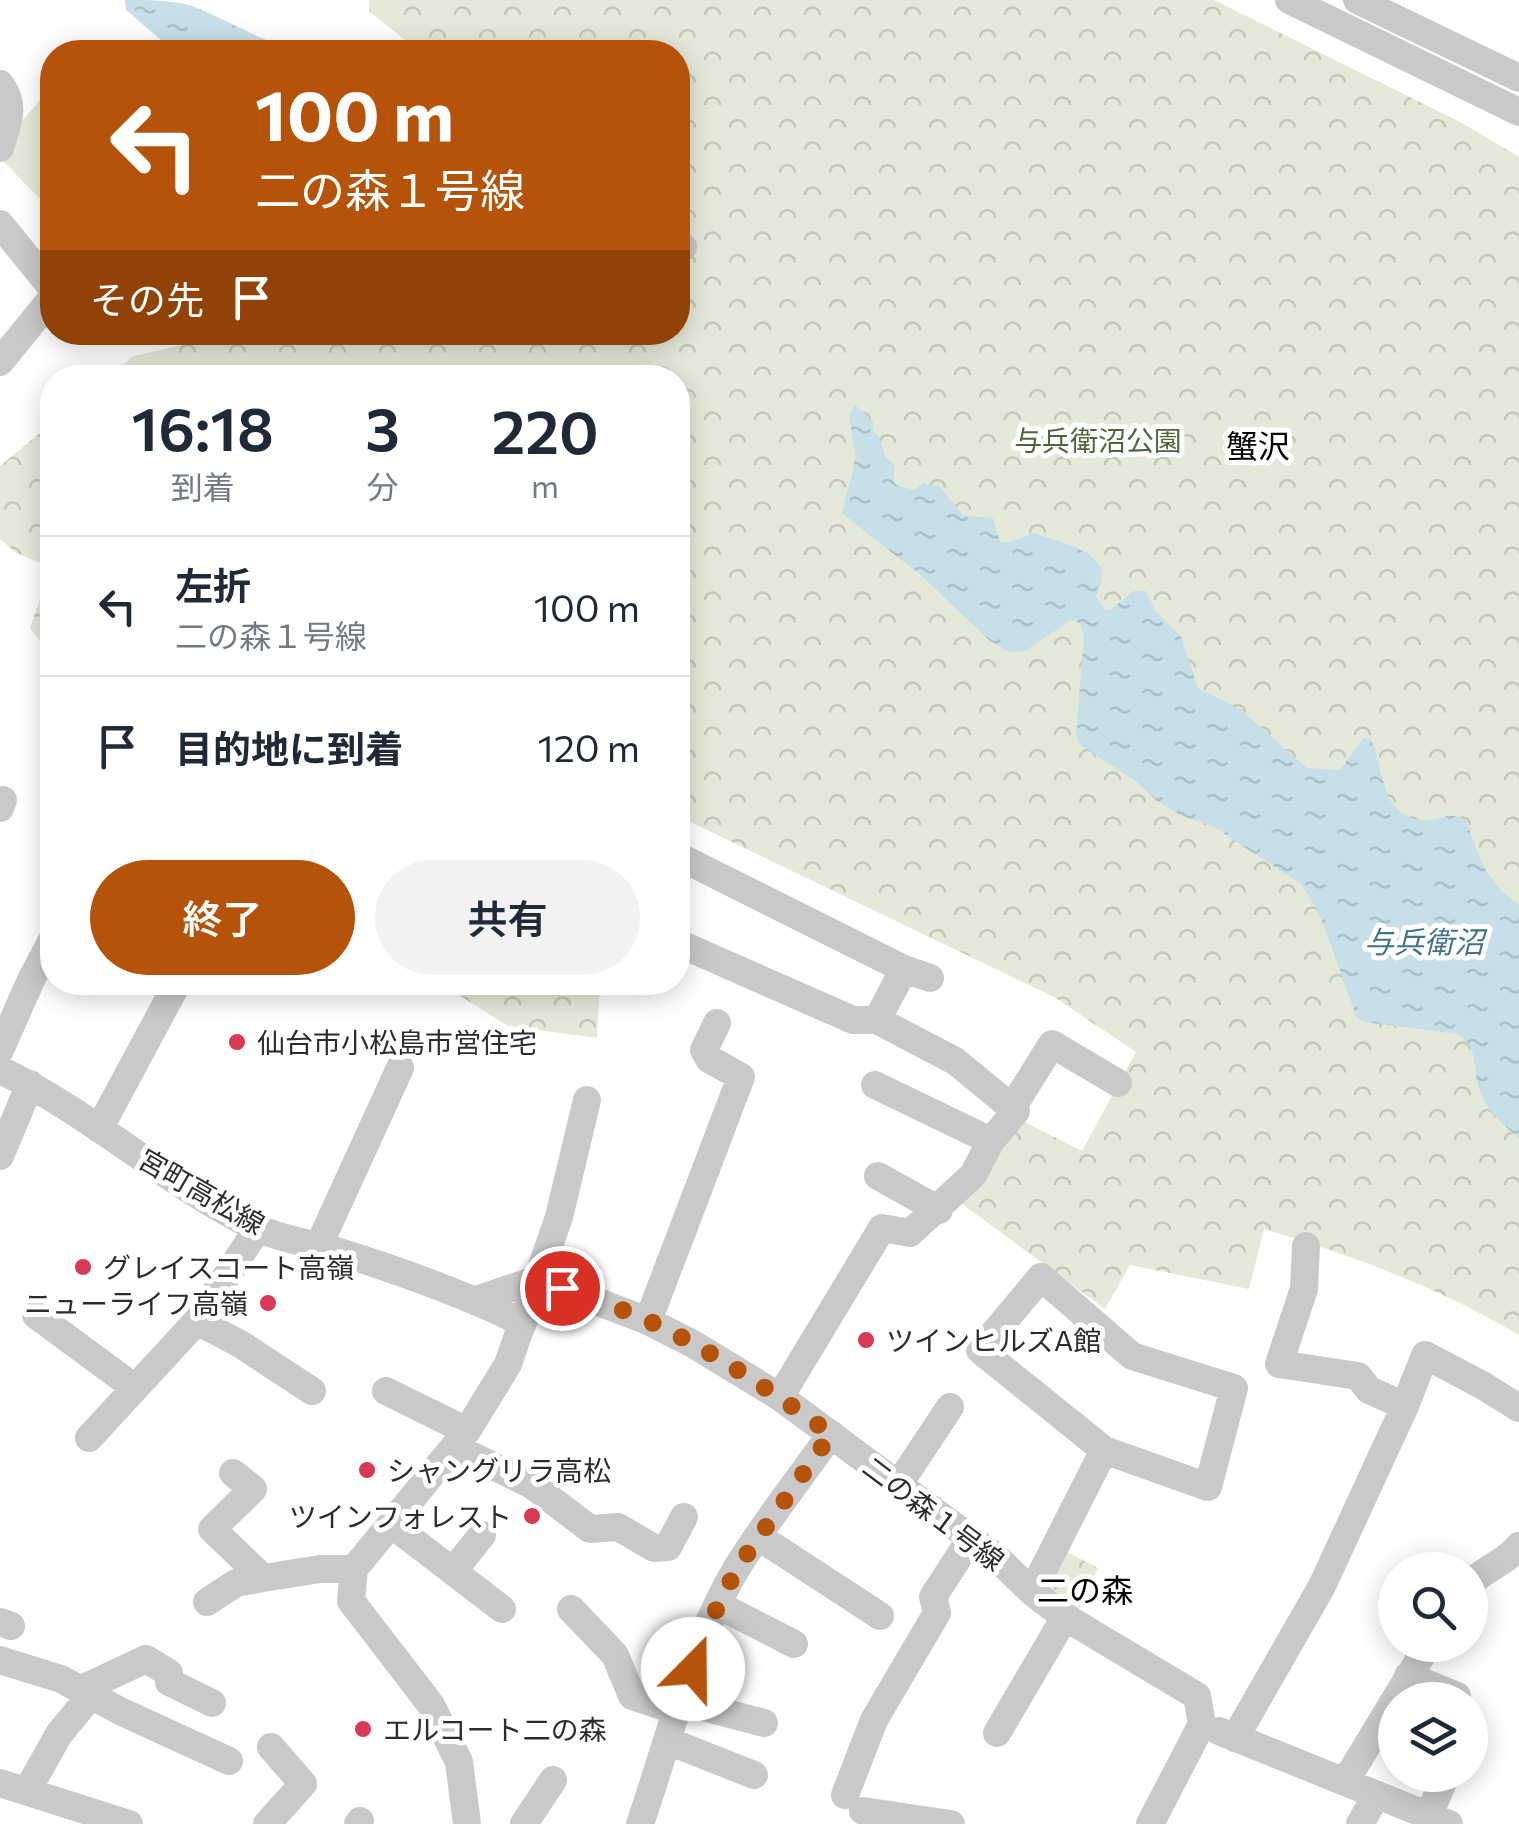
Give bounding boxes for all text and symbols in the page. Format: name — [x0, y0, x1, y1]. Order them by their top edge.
text: 100 m — [255, 70, 454, 155]
icon: left — [90, 80, 220, 210]
text: 二の森１号線 — [255, 161, 525, 216]
icon: arrive — [224, 270, 279, 325]
text: その先 — [90, 275, 204, 322]
text: 16:18 — [131, 390, 274, 463]
text: 3 — [365, 390, 400, 463]
text: 220 — [492, 393, 599, 466]
park label: 与兵衛沼公園 — [1014, 423, 1182, 457]
district label: 蟹沢 — [1226, 425, 1290, 465]
text: m — [531, 465, 559, 505]
text: 到着 — [171, 466, 235, 506]
text: 分 — [367, 466, 399, 506]
text: 左折 — [175, 561, 251, 608]
icon: left — [90, 579, 145, 634]
text: 100 m — [534, 583, 640, 630]
text: 二の森１号線 — [175, 615, 367, 655]
icon: arrive — [90, 719, 145, 774]
text: 120 m — [538, 723, 640, 770]
text: 目的地に到着 — [175, 724, 403, 771]
button: 終了 — [90, 860, 355, 975]
button: 共有 — [375, 860, 640, 975]
water label: 与兵衛沼 — [1364, 922, 1488, 959]
place label: 仙台市小松島市営住宅 — [257, 1025, 537, 1059]
marker: 仙台市小松島市営住宅 — [226, 1031, 248, 1053]
street label: 宮町高松線 — [133, 1141, 271, 1241]
pin — [520, 1246, 605, 1331]
place label: グレイスコート高嶺 — [103, 1250, 354, 1284]
marker: グレイスコート高嶺 — [72, 1256, 94, 1278]
icon: arrive — [535, 1261, 590, 1316]
place label: ニューライフ高嶺 — [24, 1286, 248, 1320]
marker: ニューライフ高嶺 — [257, 1292, 279, 1314]
place label: ツインヒルズA館 — [886, 1323, 1101, 1357]
marker: ツインヒルズA館 — [855, 1329, 877, 1351]
street label: 二の森１号線 — [857, 1449, 1011, 1577]
place label: シャングリラ高松 — [387, 1453, 611, 1487]
marker: シャングリラ高松 — [356, 1459, 378, 1481]
place label: ツインフォレスト — [289, 1499, 512, 1533]
marker: ツインフォレスト — [521, 1505, 543, 1527]
map controls — [1378, 1552, 1488, 1792]
button: search — [1378, 1552, 1488, 1662]
district label: 二の森 — [1037, 1569, 1133, 1609]
position arrow — [641, 1617, 745, 1721]
button: layers — [1378, 1682, 1488, 1792]
place label: エルコート二の森 — [383, 1712, 606, 1746]
marker: エルコート二の森 — [352, 1718, 374, 1740]

